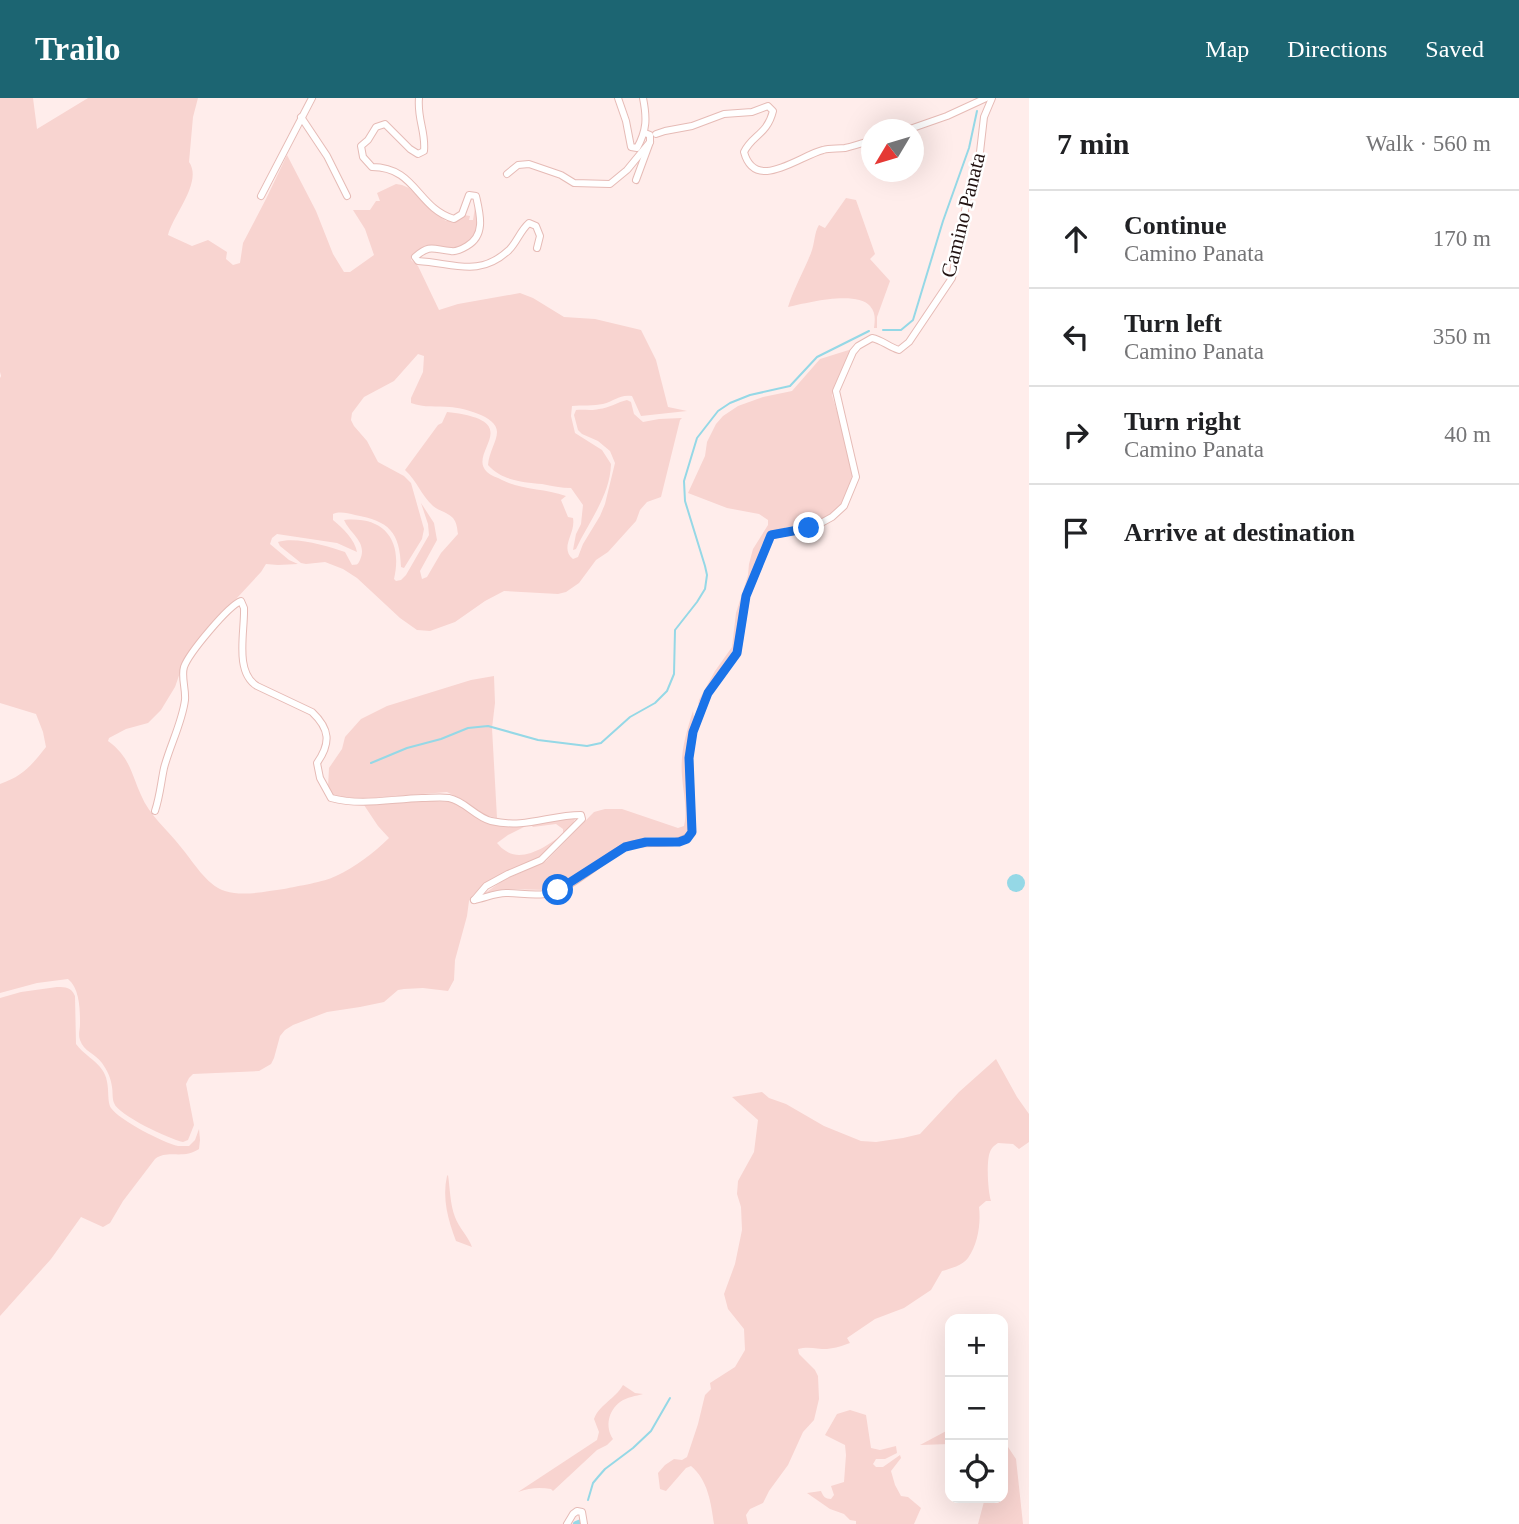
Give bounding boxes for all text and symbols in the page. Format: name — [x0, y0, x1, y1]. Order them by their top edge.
text: Trailo — [35, 31, 121, 67]
text: Map — [1205, 36, 1249, 62]
text: Directions — [1287, 36, 1387, 62]
text: Saved — [1425, 36, 1484, 62]
north arrow — [861, 119, 924, 182]
text: 7 min — [1057, 127, 1130, 160]
text: Walk · 560 m — [1366, 131, 1491, 156]
street label: Camino Panata — [936, 149, 990, 280]
text: Continue — [1124, 211, 1227, 240]
icon: ahead — [1057, 220, 1095, 258]
text: 170 m — [1433, 226, 1491, 251]
text: Camino Panata — [1124, 241, 1264, 266]
text: Turn left — [1124, 309, 1222, 338]
icon: left — [1057, 318, 1095, 356]
text: 350 m — [1433, 324, 1491, 349]
text: Camino Panata — [1124, 339, 1264, 364]
text: Turn right — [1124, 407, 1241, 436]
icon: right — [1057, 416, 1095, 454]
text: 40 m — [1444, 422, 1491, 447]
text: Camino Panata — [1124, 437, 1264, 462]
route end — [793, 512, 824, 543]
icon: arrive — [1057, 514, 1095, 552]
text: Arrive at destination — [1124, 518, 1355, 547]
route start — [542, 874, 573, 905]
map controls — [945, 1314, 1008, 1503]
button: + — [945, 1314, 1008, 1377]
button: − — [945, 1377, 1008, 1440]
button: locate — [945, 1440, 1008, 1503]

